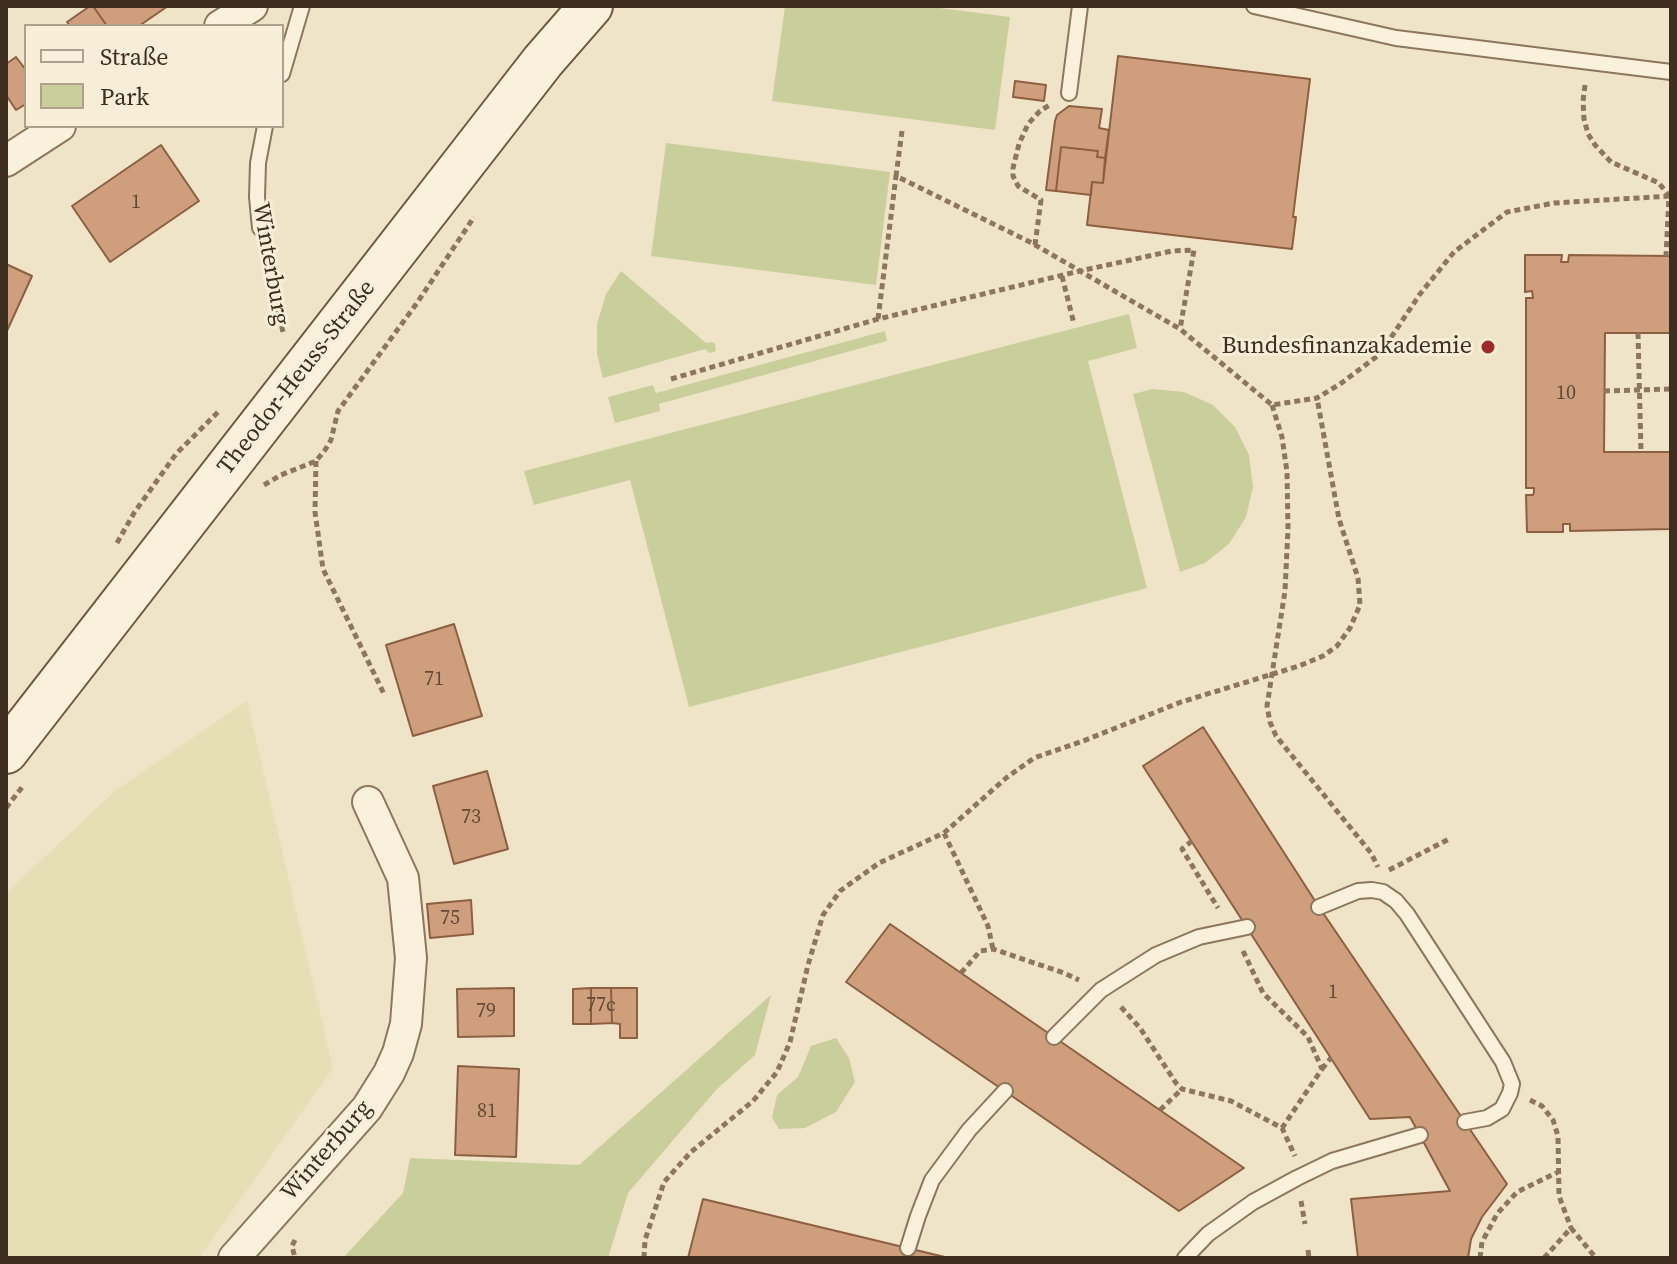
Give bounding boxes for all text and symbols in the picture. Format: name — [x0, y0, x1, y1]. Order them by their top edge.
legend — [24, 24, 284, 128]
text: Straße — [100, 40, 168, 73]
text: Park — [100, 80, 149, 113]
house number: 1 — [131, 191, 141, 215]
street label: Winterburg — [245, 200, 295, 328]
street label: Theodor-Heuss-Straße — [212, 275, 382, 481]
place label: Bundesfinanzakademie — [1222, 333, 1472, 361]
marker: Bundesfinanzakademie — [1479, 338, 1497, 356]
house number: 10 — [1556, 382, 1576, 406]
house number: 71 — [424, 668, 444, 692]
house number: 73 — [461, 806, 481, 830]
house number: 75 — [440, 907, 460, 931]
house number: 1 — [1328, 981, 1338, 1005]
house number: 77c — [586, 994, 616, 1018]
house number: 79 — [476, 1000, 496, 1024]
street label: Winterburg — [275, 1095, 379, 1207]
house number: 81 — [477, 1100, 497, 1124]

